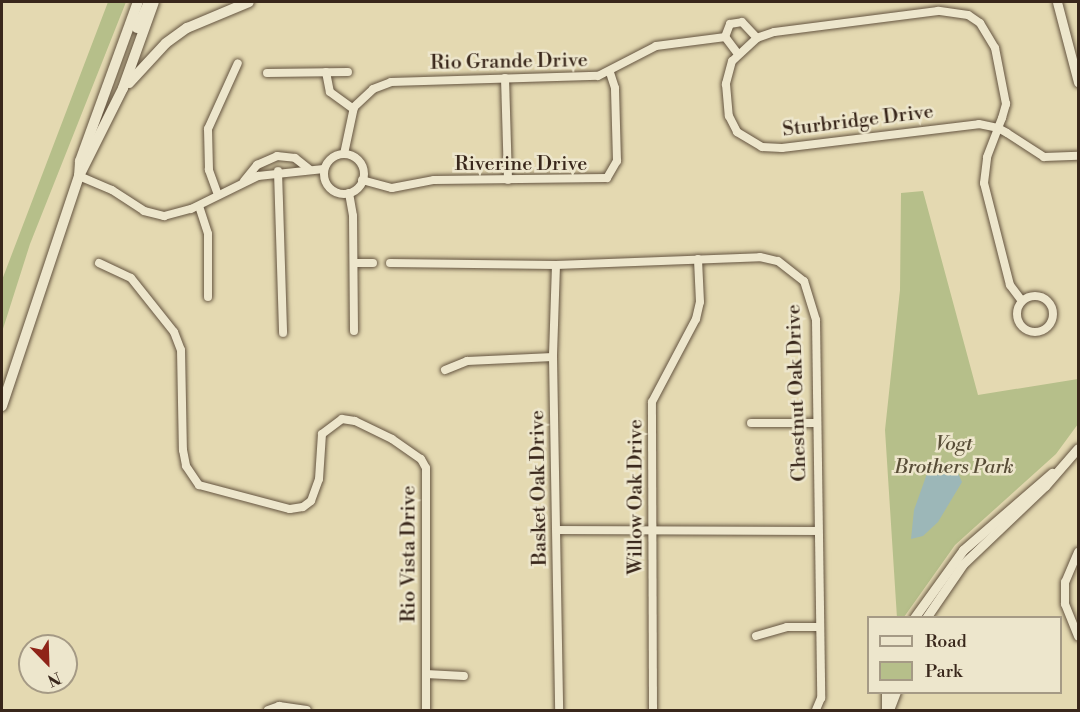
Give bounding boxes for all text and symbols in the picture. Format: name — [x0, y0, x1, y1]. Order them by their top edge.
street label: Rio Grande Drive — [430, 49, 588, 75]
street label: Sturbridge Drive — [781, 100, 935, 142]
street label: Riverine Drive — [455, 152, 587, 176]
street label: Chestnut Oak Drive — [782, 304, 812, 482]
street label: Basket Oak Drive — [526, 410, 552, 566]
street label: Willow Oak Drive — [624, 419, 648, 575]
park label: Vogt Brothers Park — [894, 433, 1014, 480]
street label: Rio Vista Drive — [397, 485, 421, 623]
legend — [867, 616, 1062, 694]
text: Road — [925, 630, 967, 653]
north arrow — [18, 634, 78, 694]
text: Park — [925, 660, 962, 683]
text: N — [45, 667, 64, 690]

